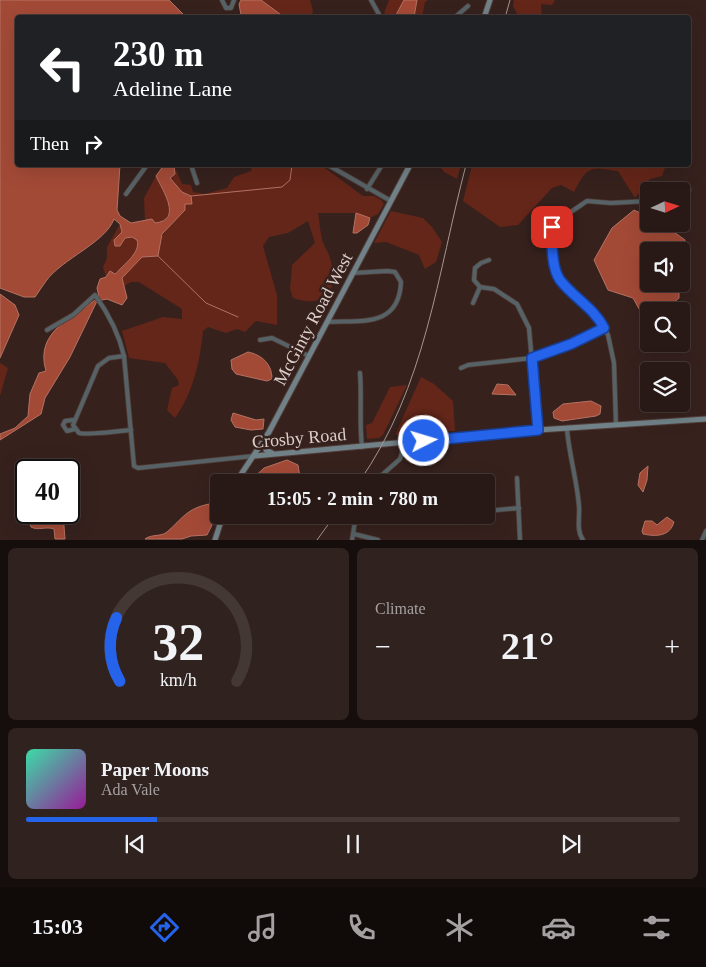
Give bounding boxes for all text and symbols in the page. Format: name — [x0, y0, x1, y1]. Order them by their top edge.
icon: left — [30, 35, 95, 100]
text: 230 m — [113, 35, 203, 74]
text: Adeline Lane — [113, 76, 232, 101]
icon: right — [79, 130, 107, 158]
text: Then — [30, 133, 69, 154]
north arrow — [640, 182, 690, 232]
map controls — [640, 182, 690, 412]
pin — [531, 206, 573, 248]
icon: arrive — [538, 213, 566, 241]
button: sound — [640, 242, 690, 292]
street label: McGinty Road West — [270, 249, 356, 389]
button: search — [640, 302, 690, 352]
button: layers — [640, 362, 690, 412]
position arrow — [397, 414, 449, 466]
street label: Crosby Road — [251, 424, 347, 452]
speed limit sign: 40 — [15, 459, 80, 524]
text: 15:05 · 2 min · 780 m — [267, 488, 438, 509]
text: Climate — [375, 600, 426, 617]
text: 32 — [153, 614, 205, 671]
text: 21° — [501, 625, 554, 667]
text: − — [375, 631, 391, 662]
text: + — [664, 631, 680, 662]
text: km/h — [160, 670, 197, 690]
text: Paper Moons — [101, 759, 209, 780]
text: Ada Vale — [101, 781, 160, 798]
icon: previous — [121, 830, 149, 858]
icon: pause — [339, 830, 367, 858]
icon: next — [557, 830, 585, 858]
icon: directions — [147, 910, 182, 945]
icon: music — [245, 910, 280, 945]
icon: phone — [344, 910, 379, 945]
icon: climate — [442, 910, 477, 945]
icon: car — [541, 910, 576, 945]
icon: filters — [639, 910, 674, 945]
text: 15:03 — [32, 914, 83, 939]

